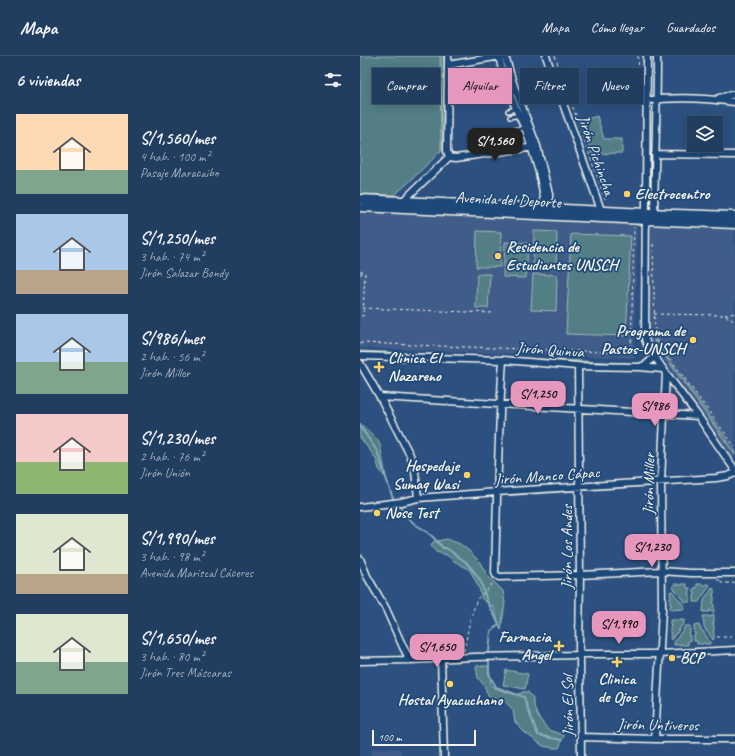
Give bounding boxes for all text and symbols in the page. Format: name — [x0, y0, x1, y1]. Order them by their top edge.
text: Mapa — [20, 16, 57, 40]
text: Mapa — [542, 19, 569, 36]
text: Cómo llegar — [591, 19, 644, 36]
text: Guardados — [666, 19, 715, 36]
chip: Comprar — [372, 68, 440, 104]
chip: Alquilar — [448, 68, 512, 104]
chip: Filtros — [520, 68, 579, 104]
chip: Nuevo — [587, 68, 643, 104]
icon: filters — [322, 69, 344, 91]
text: 6 viviendas — [16, 70, 80, 91]
street label: Jirón Pichincha — [573, 111, 620, 199]
map controls — [687, 116, 723, 152]
button: layers — [687, 116, 723, 152]
text: S/1,560/mes — [140, 128, 215, 149]
pin: S/1,560 — [458, 128, 532, 162]
icon: home — [48, 130, 96, 178]
text: S/1,560 — [477, 133, 513, 149]
text: 4 hab. · 100 m² — [140, 149, 210, 165]
text: Pasaje Maracaibo — [140, 165, 218, 181]
place label: Electrocentro — [635, 184, 711, 204]
street label: Avenida del Deporte — [455, 187, 563, 213]
marker: Electrocentro — [622, 189, 632, 199]
text: S/1,250/mes — [140, 228, 215, 249]
icon: home — [48, 230, 96, 278]
place label: Residencia de Estudiantes UNSCH — [506, 237, 620, 275]
text: 3 hab. · 74 m² — [140, 249, 204, 265]
marker: Residencia de Estudiantes UNSCH — [493, 251, 503, 261]
text: Jirón Salazar Bondy — [140, 265, 228, 281]
place label: Programa de Pastos-UNSCH — [601, 321, 688, 359]
text: S/986/mes — [140, 328, 204, 349]
icon: home — [48, 330, 96, 378]
marker: Programa de Pastos-UNSCH — [688, 335, 698, 345]
street label: Jirón Quinua — [515, 338, 585, 362]
place label: Clinica El Nazareno — [388, 348, 443, 386]
text: 2 hab. · 56 m² — [140, 349, 204, 365]
marker: Clinica El Nazareno — [373, 361, 385, 373]
text: Jirón Miller — [140, 365, 190, 381]
pin: S/1,250 — [501, 381, 575, 415]
text: S/1,250 — [520, 386, 556, 402]
pin: S/986 — [627, 393, 683, 427]
text: S/986 — [641, 398, 669, 414]
text: S/1,230/mes — [140, 428, 215, 449]
icon: home — [48, 430, 96, 478]
text: 2 hab. · 76 m² — [140, 449, 204, 465]
street label: Jirón Miller — [638, 451, 660, 516]
place label: Hospedaje Sumaq Wasi — [393, 456, 461, 494]
street label: Jirón Manco Cápac — [493, 462, 601, 490]
text: Jirón Unión — [140, 465, 190, 481]
marker: Hospedaje Sumaq Wasi — [462, 470, 472, 480]
place label: Nose Test — [385, 503, 441, 523]
street label: Jirón Los Andes — [557, 503, 577, 590]
marker: Nose Test — [372, 508, 382, 518]
text: S/1,990/mes — [140, 528, 215, 549]
icon: home — [48, 530, 96, 578]
pin: S/1,230 — [615, 534, 689, 568]
text: S/1,230 — [634, 539, 670, 555]
text: 3 hab. · 98 m² — [140, 549, 204, 565]
text: Avenida Mariscal Cáceres — [140, 565, 253, 581]
pin: S/1,990 — [582, 611, 656, 645]
text: S/1,990 — [601, 616, 637, 632]
place label: Farmacia Angel — [498, 627, 554, 665]
text: S/1,650/mes — [140, 628, 215, 649]
icon: home — [48, 630, 96, 678]
pin: S/1,650 — [400, 634, 474, 668]
text: S/1,650 — [419, 639, 455, 655]
marker: Farmacia Angel — [554, 641, 564, 651]
place label: BCP — [680, 648, 706, 668]
text: 3 hab. · 80 m² — [140, 649, 204, 665]
marker: BCP — [667, 653, 677, 663]
marker: Clinica de Ojos — [611, 656, 623, 668]
text: Jirón Tres Máscaras — [140, 665, 231, 681]
place label: Clinica de Ojos — [598, 669, 638, 707]
street label: Jirón El Sol — [557, 672, 579, 738]
marker: Hostal Ayacuchano — [445, 679, 455, 689]
place label: Hostal Ayacuchano — [398, 690, 503, 710]
street label: Jirón Untiveros — [616, 714, 700, 736]
scale bar — [372, 728, 476, 747]
text: 100 m — [378, 730, 402, 744]

